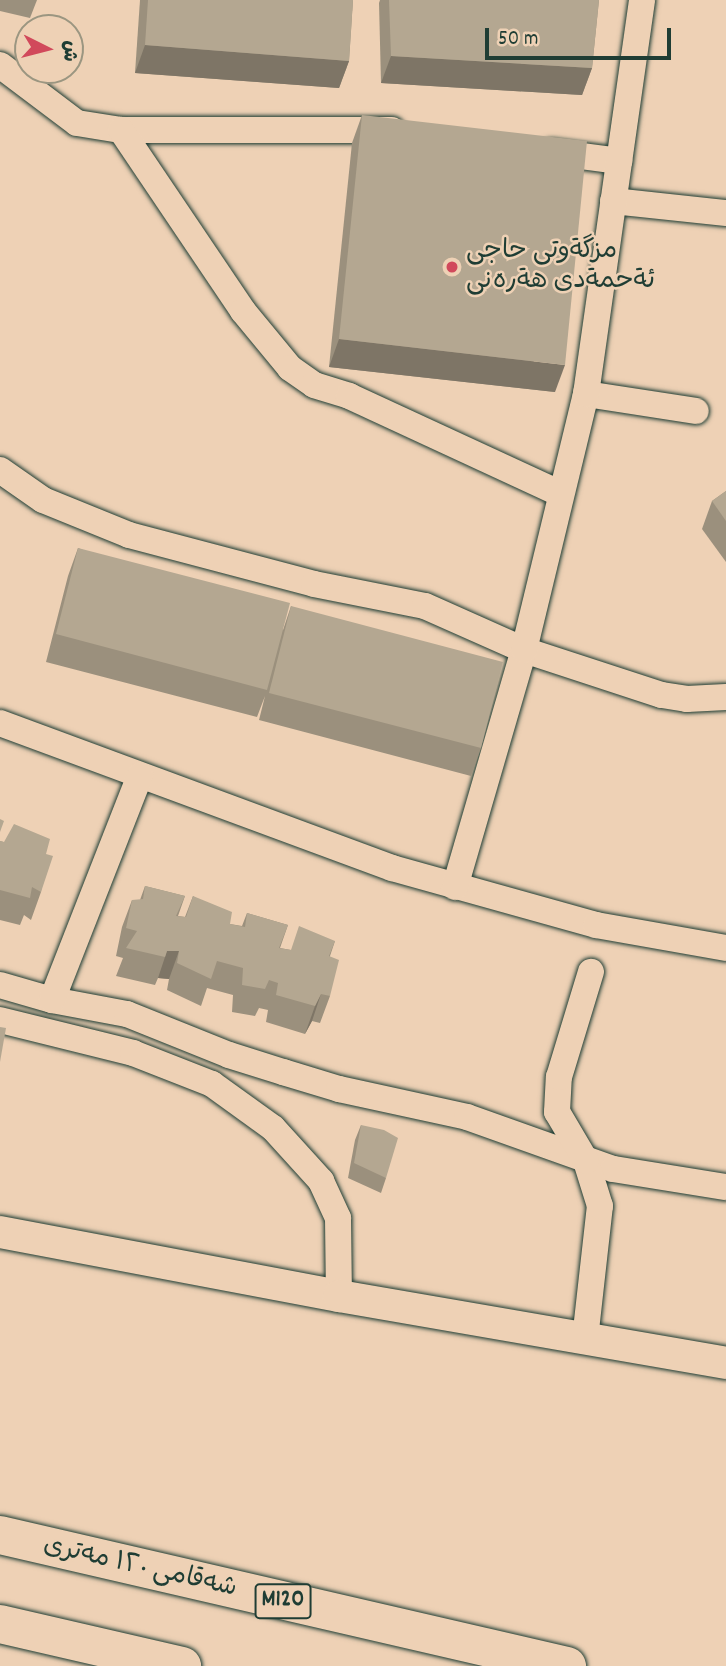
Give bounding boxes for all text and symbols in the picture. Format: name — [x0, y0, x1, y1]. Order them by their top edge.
north arrow — [14, 14, 84, 84]
scale bar — [488, 14, 674, 58]
text: 50 m — [498, 25, 538, 55]
text: ش — [54, 39, 83, 63]
place label: مزگةوتی حاجی ئةحمةدی هةرەنی — [466, 236, 655, 298]
marker: مزگةوتی حاجی ئةحمةدی هةرەنی — [444, 259, 460, 275]
street label: شەقامی ١٢٠ مەتری — [40, 1531, 240, 1605]
road number: M120 — [253, 1581, 313, 1622]

